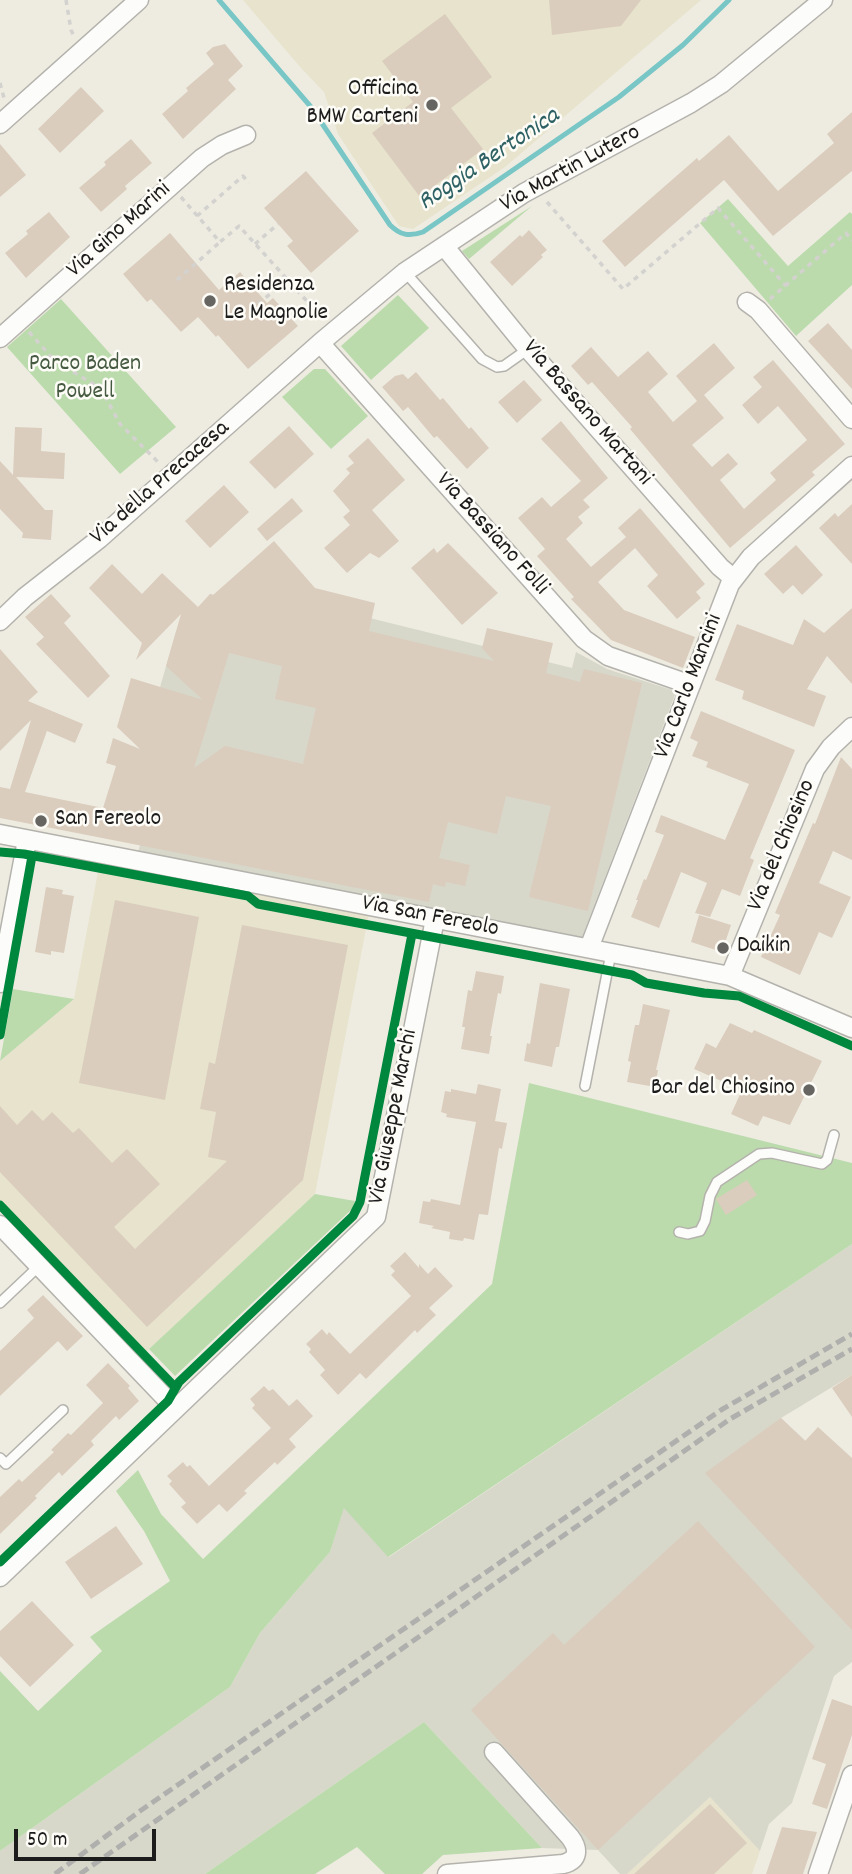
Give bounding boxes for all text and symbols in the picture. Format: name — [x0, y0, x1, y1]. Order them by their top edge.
place label: Officina BMW Carteni — [306, 77, 418, 133]
marker: Officina BMW Carteni — [424, 97, 440, 113]
water label: Roggia Bertonica — [413, 102, 567, 220]
street label: Via Martin Lutero — [496, 120, 646, 220]
street label: Via Gino Marini — [62, 177, 178, 285]
place label: Residenza Le Magnolie — [224, 273, 328, 329]
marker: Residenza Le Magnolie — [202, 293, 218, 309]
street label: Via Bassano Martani — [515, 335, 657, 493]
park label: Parco Baden Powell — [29, 352, 141, 408]
street label: Via della Precacesa — [85, 416, 237, 552]
street label: Via Bassiano Folli — [428, 468, 554, 602]
street label: Via Carlo Mancini — [649, 611, 731, 763]
street label: Via del Chiosino — [742, 776, 824, 916]
place label: San Fereolo — [55, 807, 161, 835]
marker: San Fereolo — [33, 813, 49, 829]
street label: Via San Fereolo — [359, 891, 501, 945]
place label: Daikin — [737, 934, 790, 962]
marker: Daikin — [715, 940, 731, 956]
street label: Via Giuseppe Marchi — [364, 1027, 426, 1207]
place label: Bar del Chiosino — [651, 1076, 795, 1104]
marker: Bar del Chiosino — [801, 1082, 817, 1098]
scale bar — [18, 1814, 159, 1858]
text: 50 m — [27, 1826, 67, 1856]

